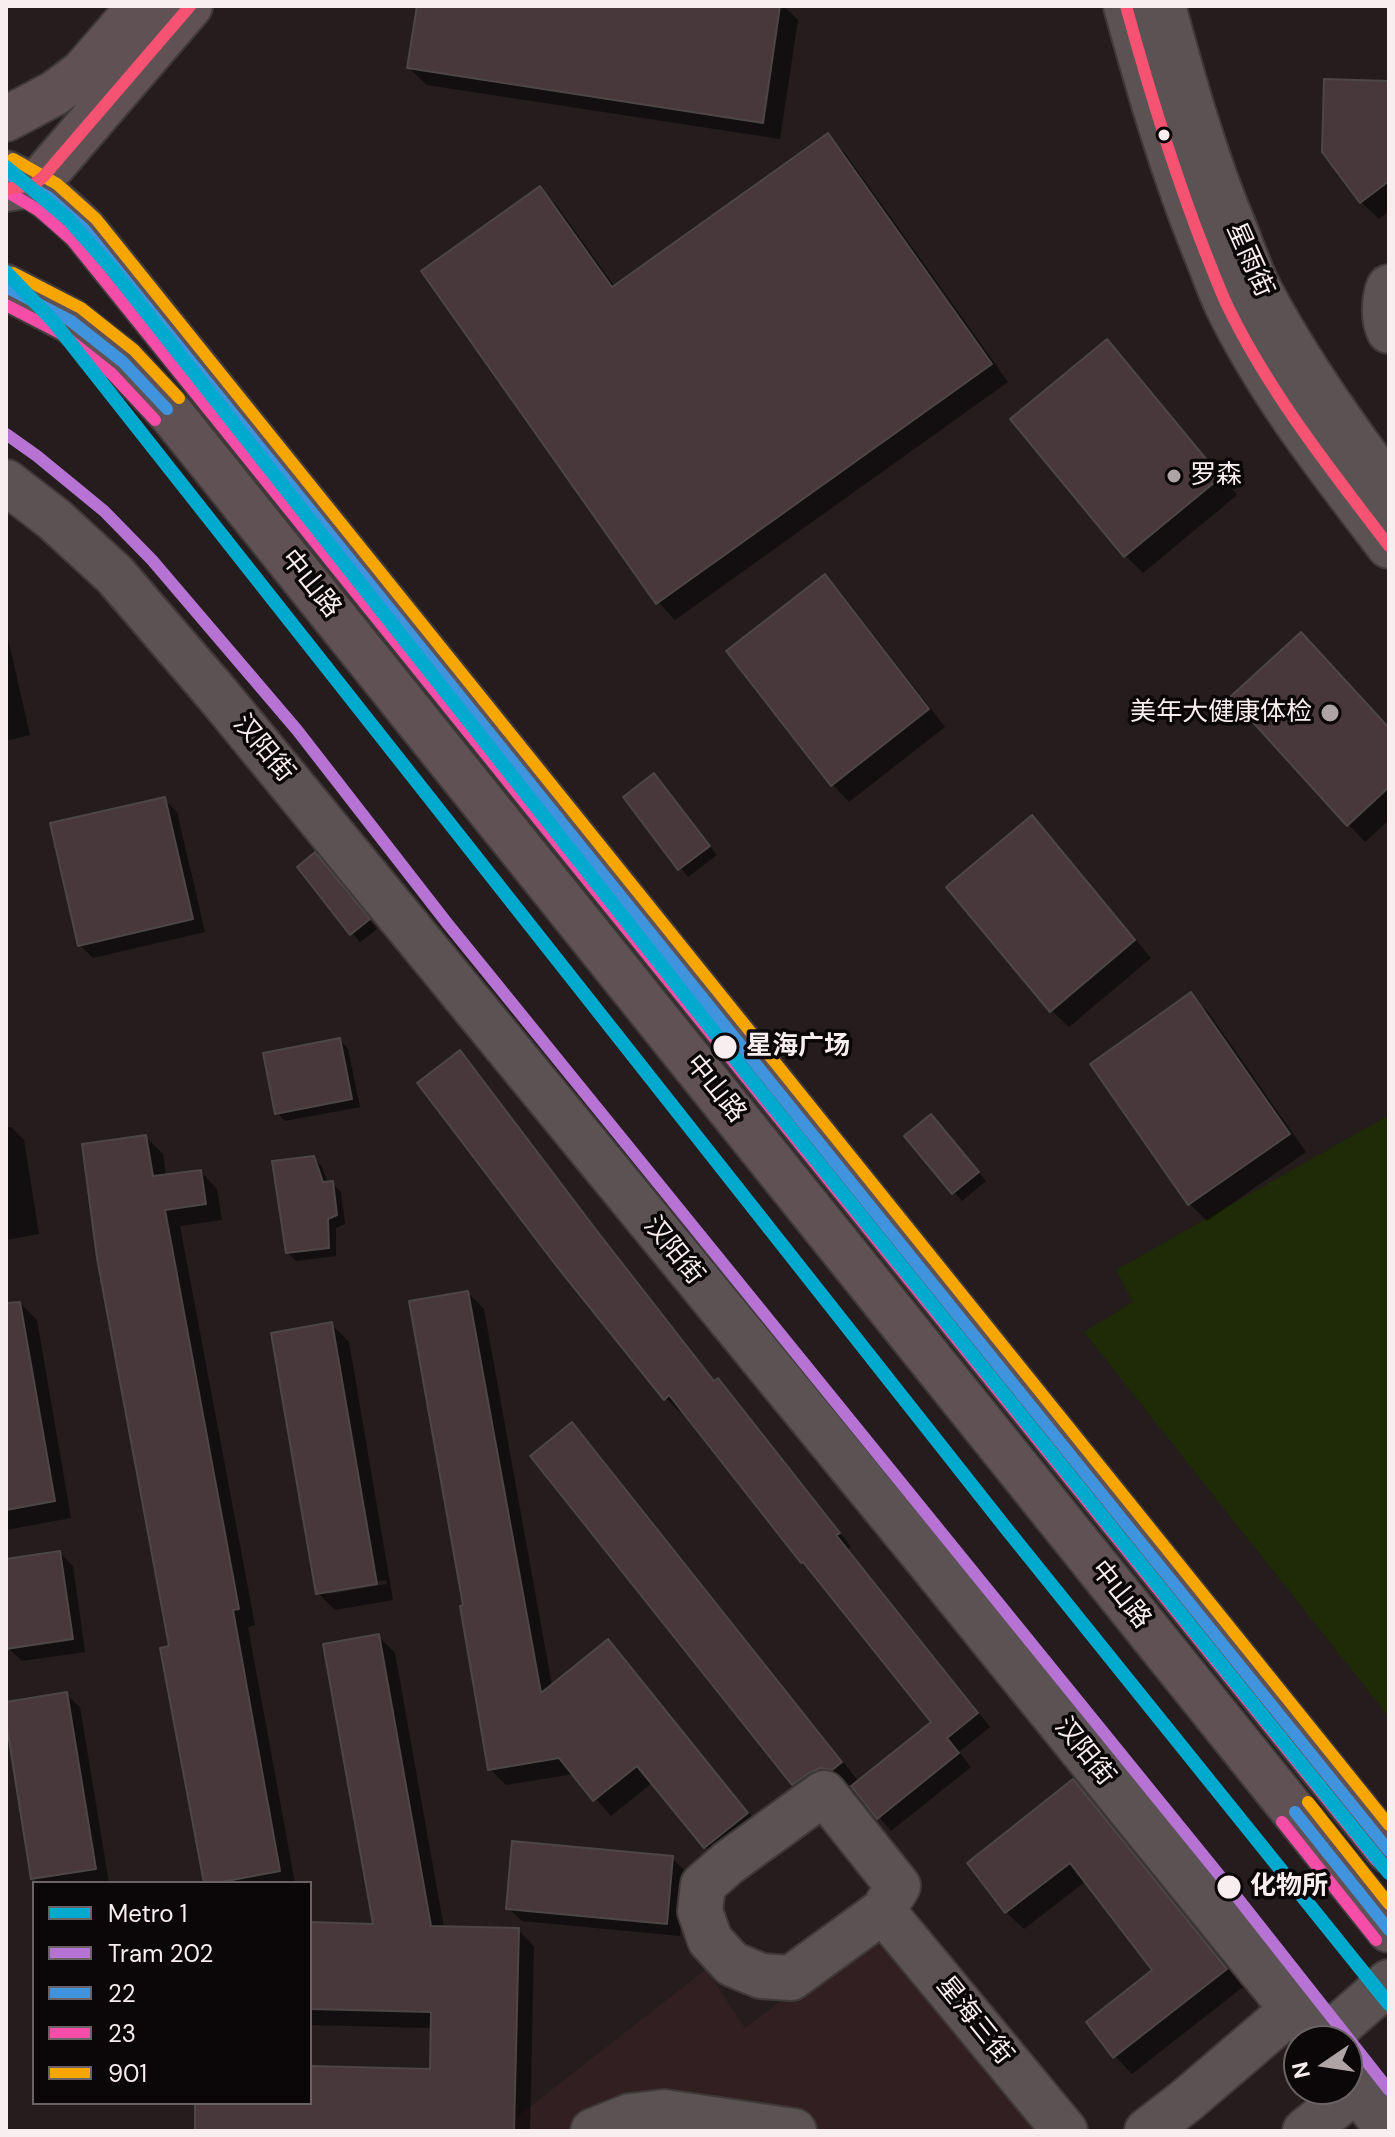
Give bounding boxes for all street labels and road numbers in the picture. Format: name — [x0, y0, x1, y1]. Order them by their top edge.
street label: 星雨街 — [1219, 218, 1279, 302]
street label: 中山路 — [273, 544, 347, 624]
street label: 汉阳街 — [226, 709, 300, 789]
street label: 中山路 — [678, 1049, 752, 1129]
street label: 汉阳街 — [636, 1211, 710, 1291]
street label: 中山路 — [1083, 1555, 1157, 1635]
street label: 汉阳街 — [1047, 1712, 1121, 1792]
street label: 星海三街 — [929, 1971, 1019, 2071]

